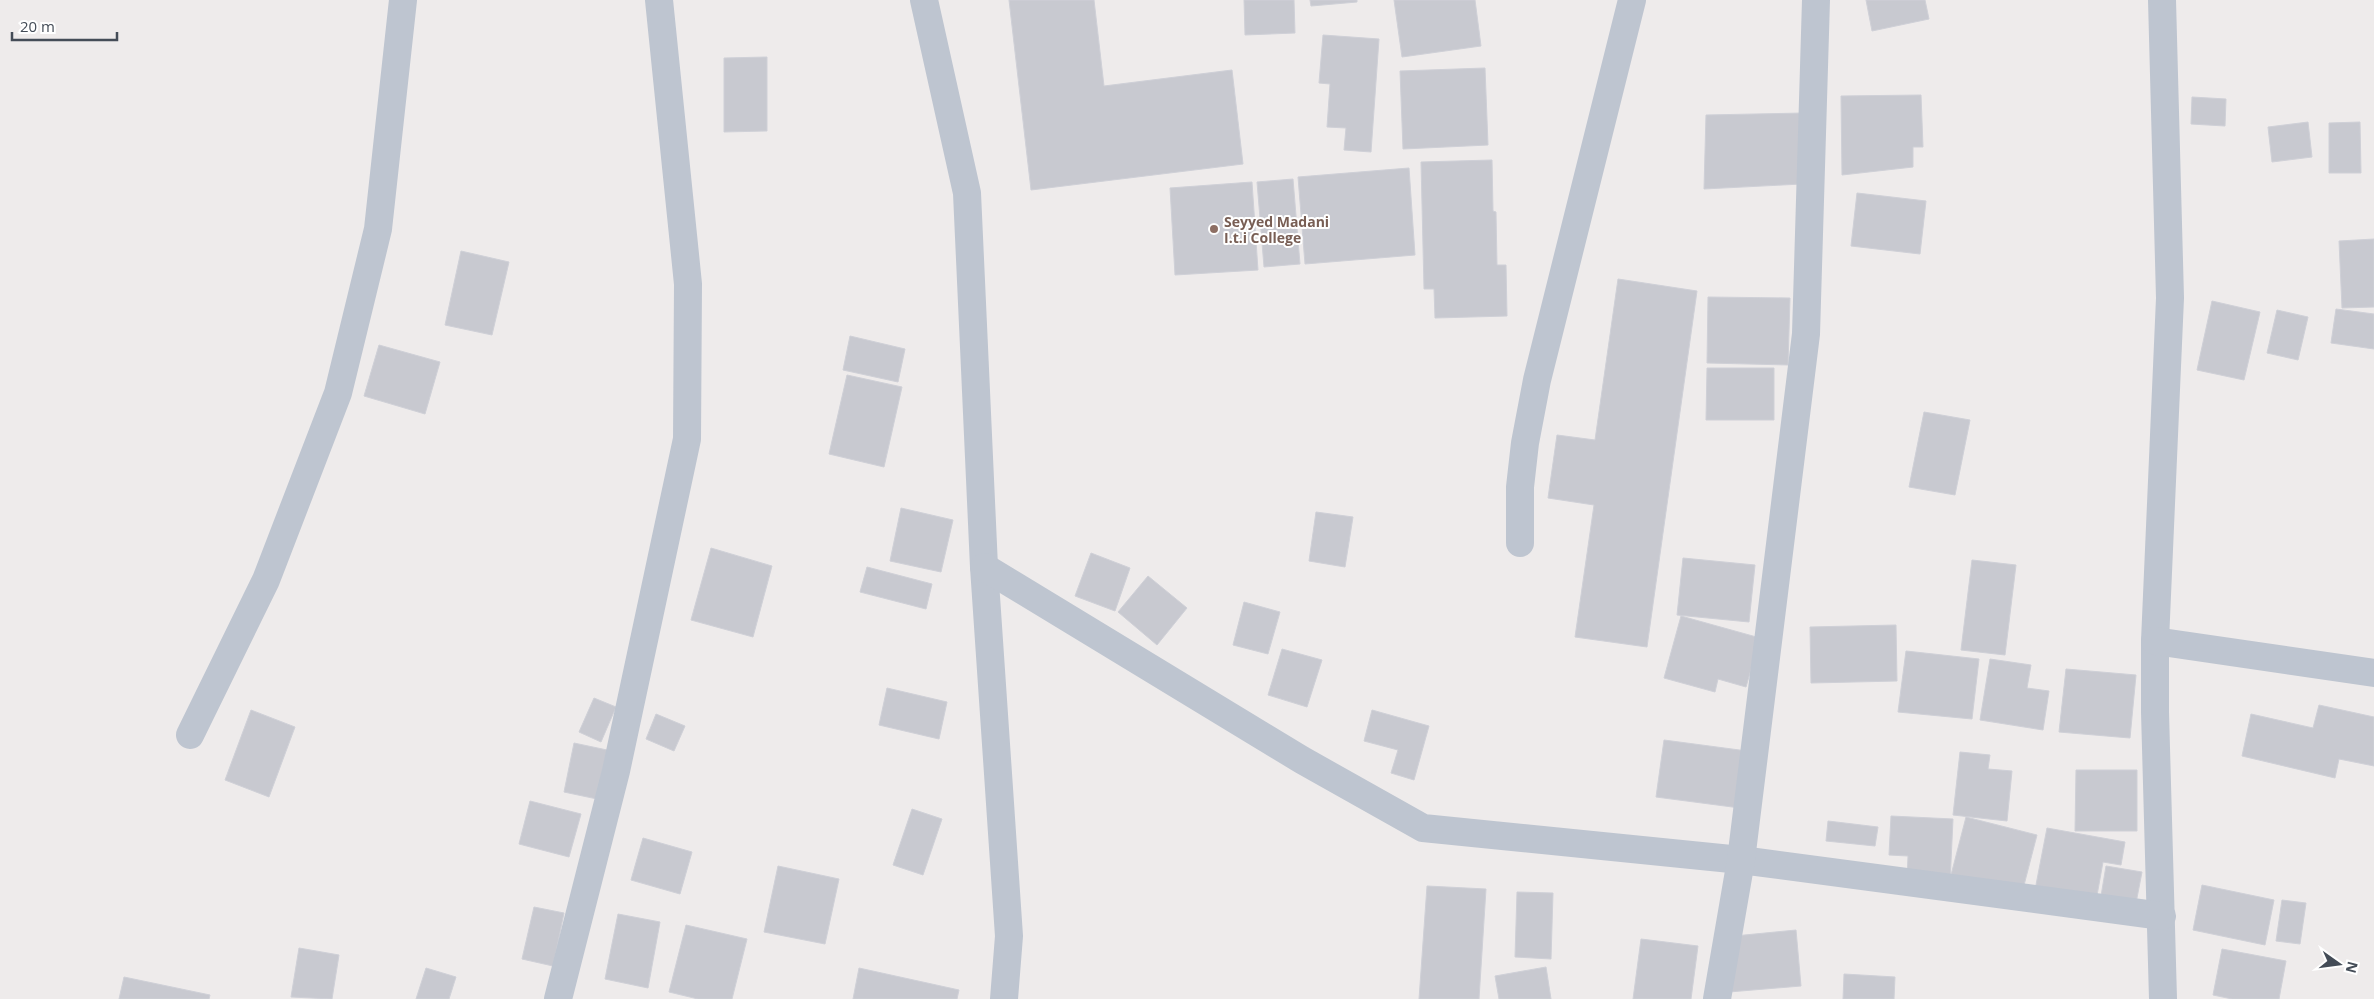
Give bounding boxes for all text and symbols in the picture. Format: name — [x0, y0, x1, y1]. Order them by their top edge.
scale bar — [12, 10, 118, 42]
text: 20 m — [20, 16, 55, 36]
place label: Seyyed Madani I.t.i College — [1224, 212, 1329, 247]
marker: Seyyed Madani I.t.i College — [1208, 223, 1220, 235]
north arrow — [2314, 939, 2364, 989]
text: N — [2342, 959, 2363, 975]

